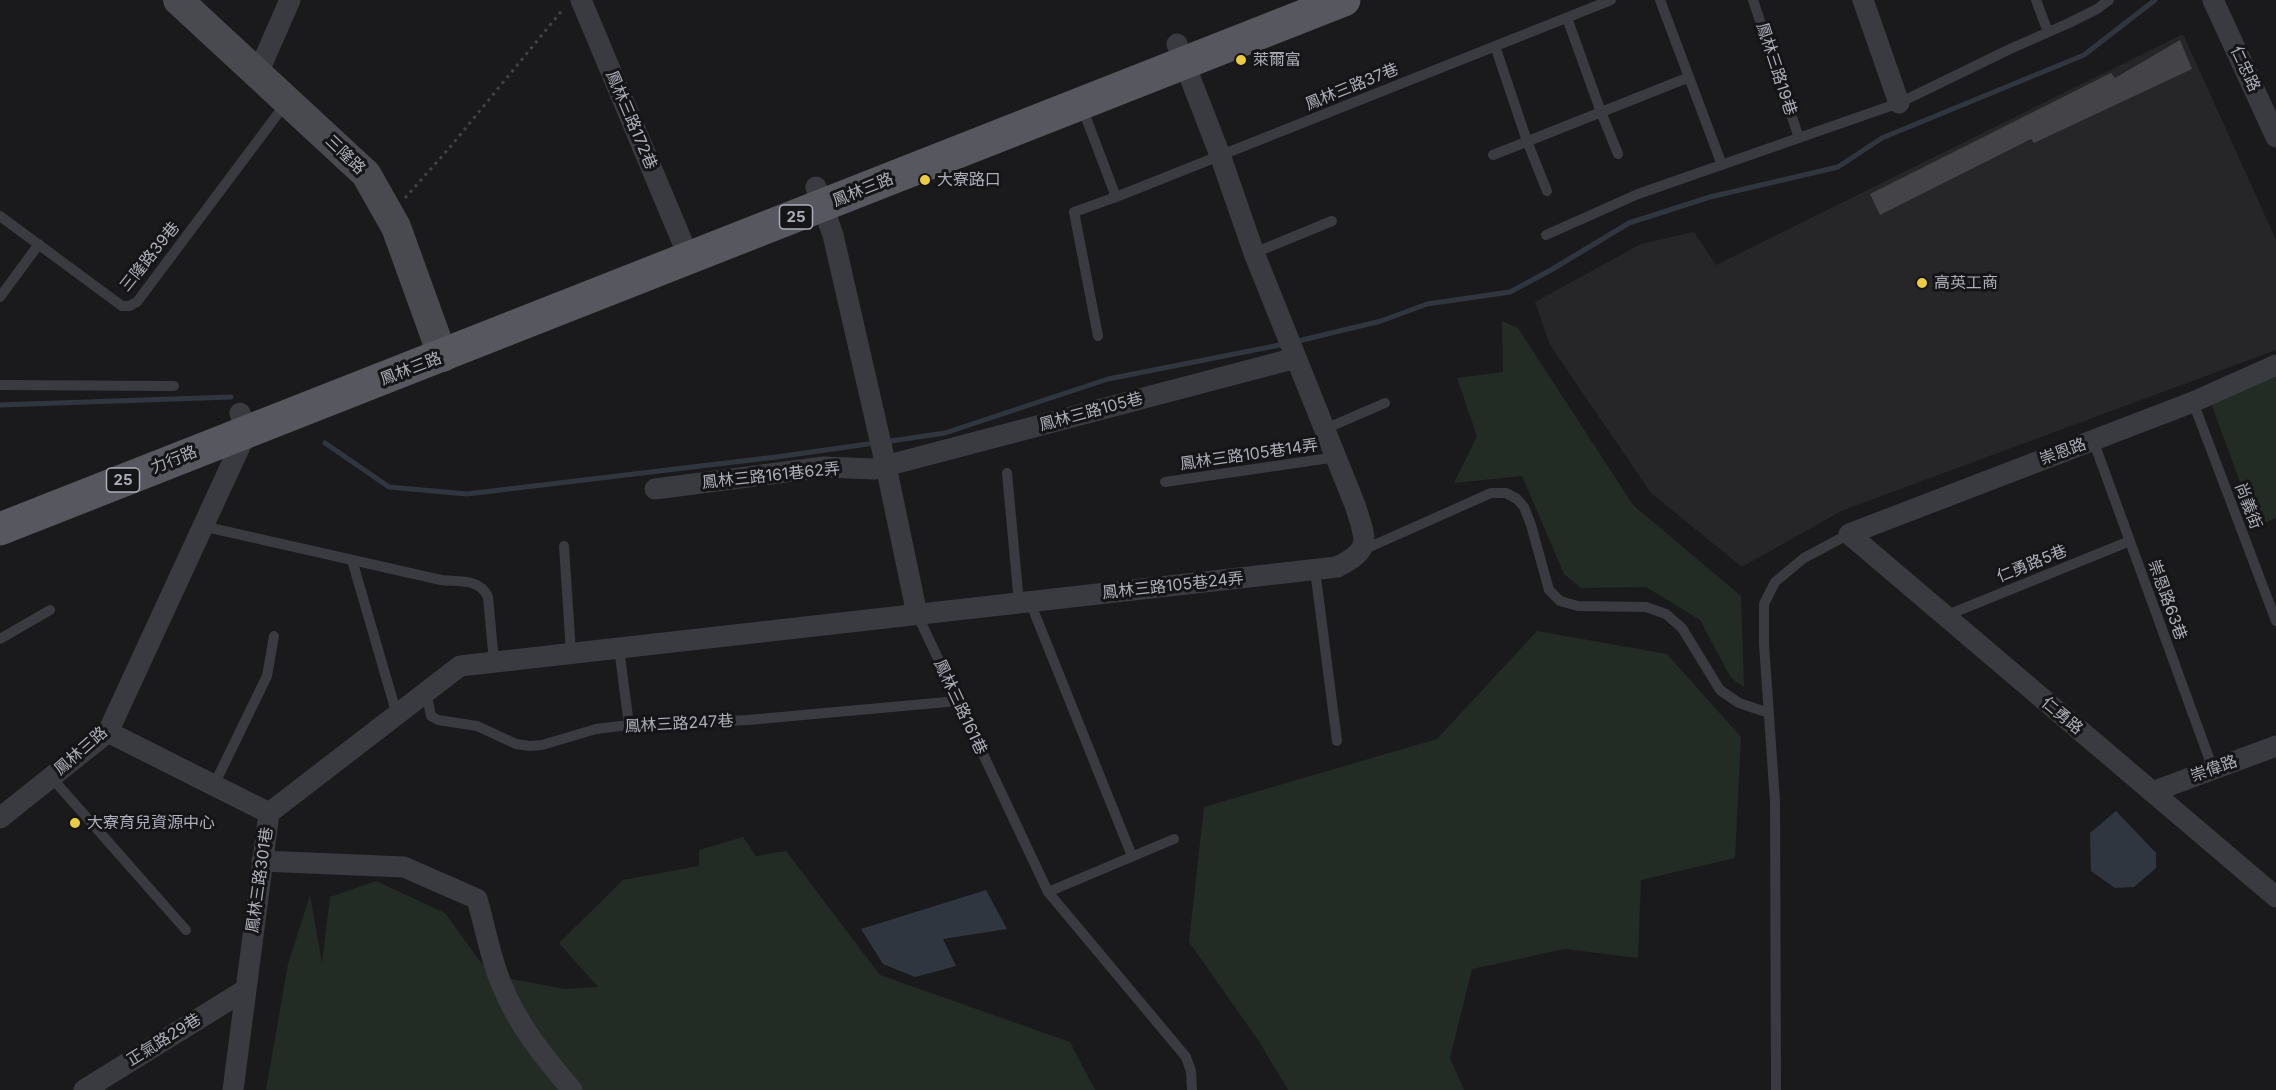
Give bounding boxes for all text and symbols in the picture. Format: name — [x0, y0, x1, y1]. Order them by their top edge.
street label: 鳳林三路19巷 — [1752, 20, 1800, 118]
street label: 仁忠路 — [2226, 43, 2264, 95]
place label: 萊爾富 — [1253, 50, 1301, 70]
marker: 萊爾富 — [1234, 53, 1248, 67]
street label: 鳳林三路37巷 — [1303, 60, 1401, 114]
street label: 鳳林三路172巷 — [602, 68, 660, 172]
street label: 三隆路 — [321, 131, 369, 179]
street label: 鳳林三路 — [830, 169, 896, 211]
place label: 大寮路口 — [937, 170, 1001, 190]
marker: 大寮路口 — [918, 173, 932, 187]
road number: 25 — [780, 205, 812, 229]
street label: 三隆路39巷 — [116, 218, 184, 296]
place label: 高英工商 — [1934, 273, 1998, 293]
marker: 高英工商 — [1915, 276, 1929, 290]
street label: 鳳林三路 — [378, 349, 444, 389]
street label: 鳳林三路105巷 — [1037, 389, 1145, 435]
street label: 崇恩路 — [2037, 434, 2089, 470]
street label: 鳳林三路105巷14弄 — [1179, 436, 1319, 474]
street label: 力行路 — [148, 442, 200, 478]
street label: 鳳林三路161巷62弄 — [701, 459, 841, 493]
road number: 25 — [106, 468, 140, 492]
street label: 尚義街 — [2230, 480, 2266, 532]
street label: 仁勇路5巷 — [1994, 541, 2070, 587]
street label: 崇恩路63巷 — [2144, 557, 2190, 643]
street label: 鳳林三路105巷24弄 — [1101, 569, 1245, 603]
street label: 鳳林三路161巷 — [930, 656, 990, 758]
street label: 仁勇路 — [2037, 693, 2087, 739]
street label: 鳳林三路247巷 — [624, 712, 734, 736]
street label: 鳳林三路 — [51, 723, 111, 779]
street label: 崇偉路 — [2188, 752, 2240, 786]
place label: 大寮育兒資源中心 — [87, 813, 215, 833]
marker: 大寮育兒資源中心 — [68, 816, 82, 830]
street label: 鳳林三路301巷 — [243, 826, 277, 934]
street label: 正氣路29巷 — [123, 1010, 205, 1070]

